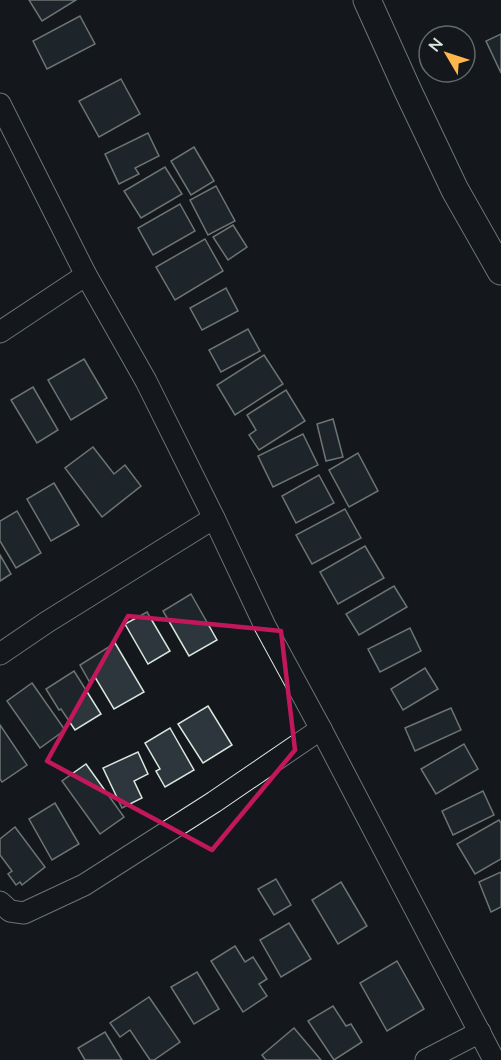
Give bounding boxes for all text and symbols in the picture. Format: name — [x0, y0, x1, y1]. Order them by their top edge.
north arrow — [417, 24, 477, 84]
text: N — [424, 34, 447, 56]

